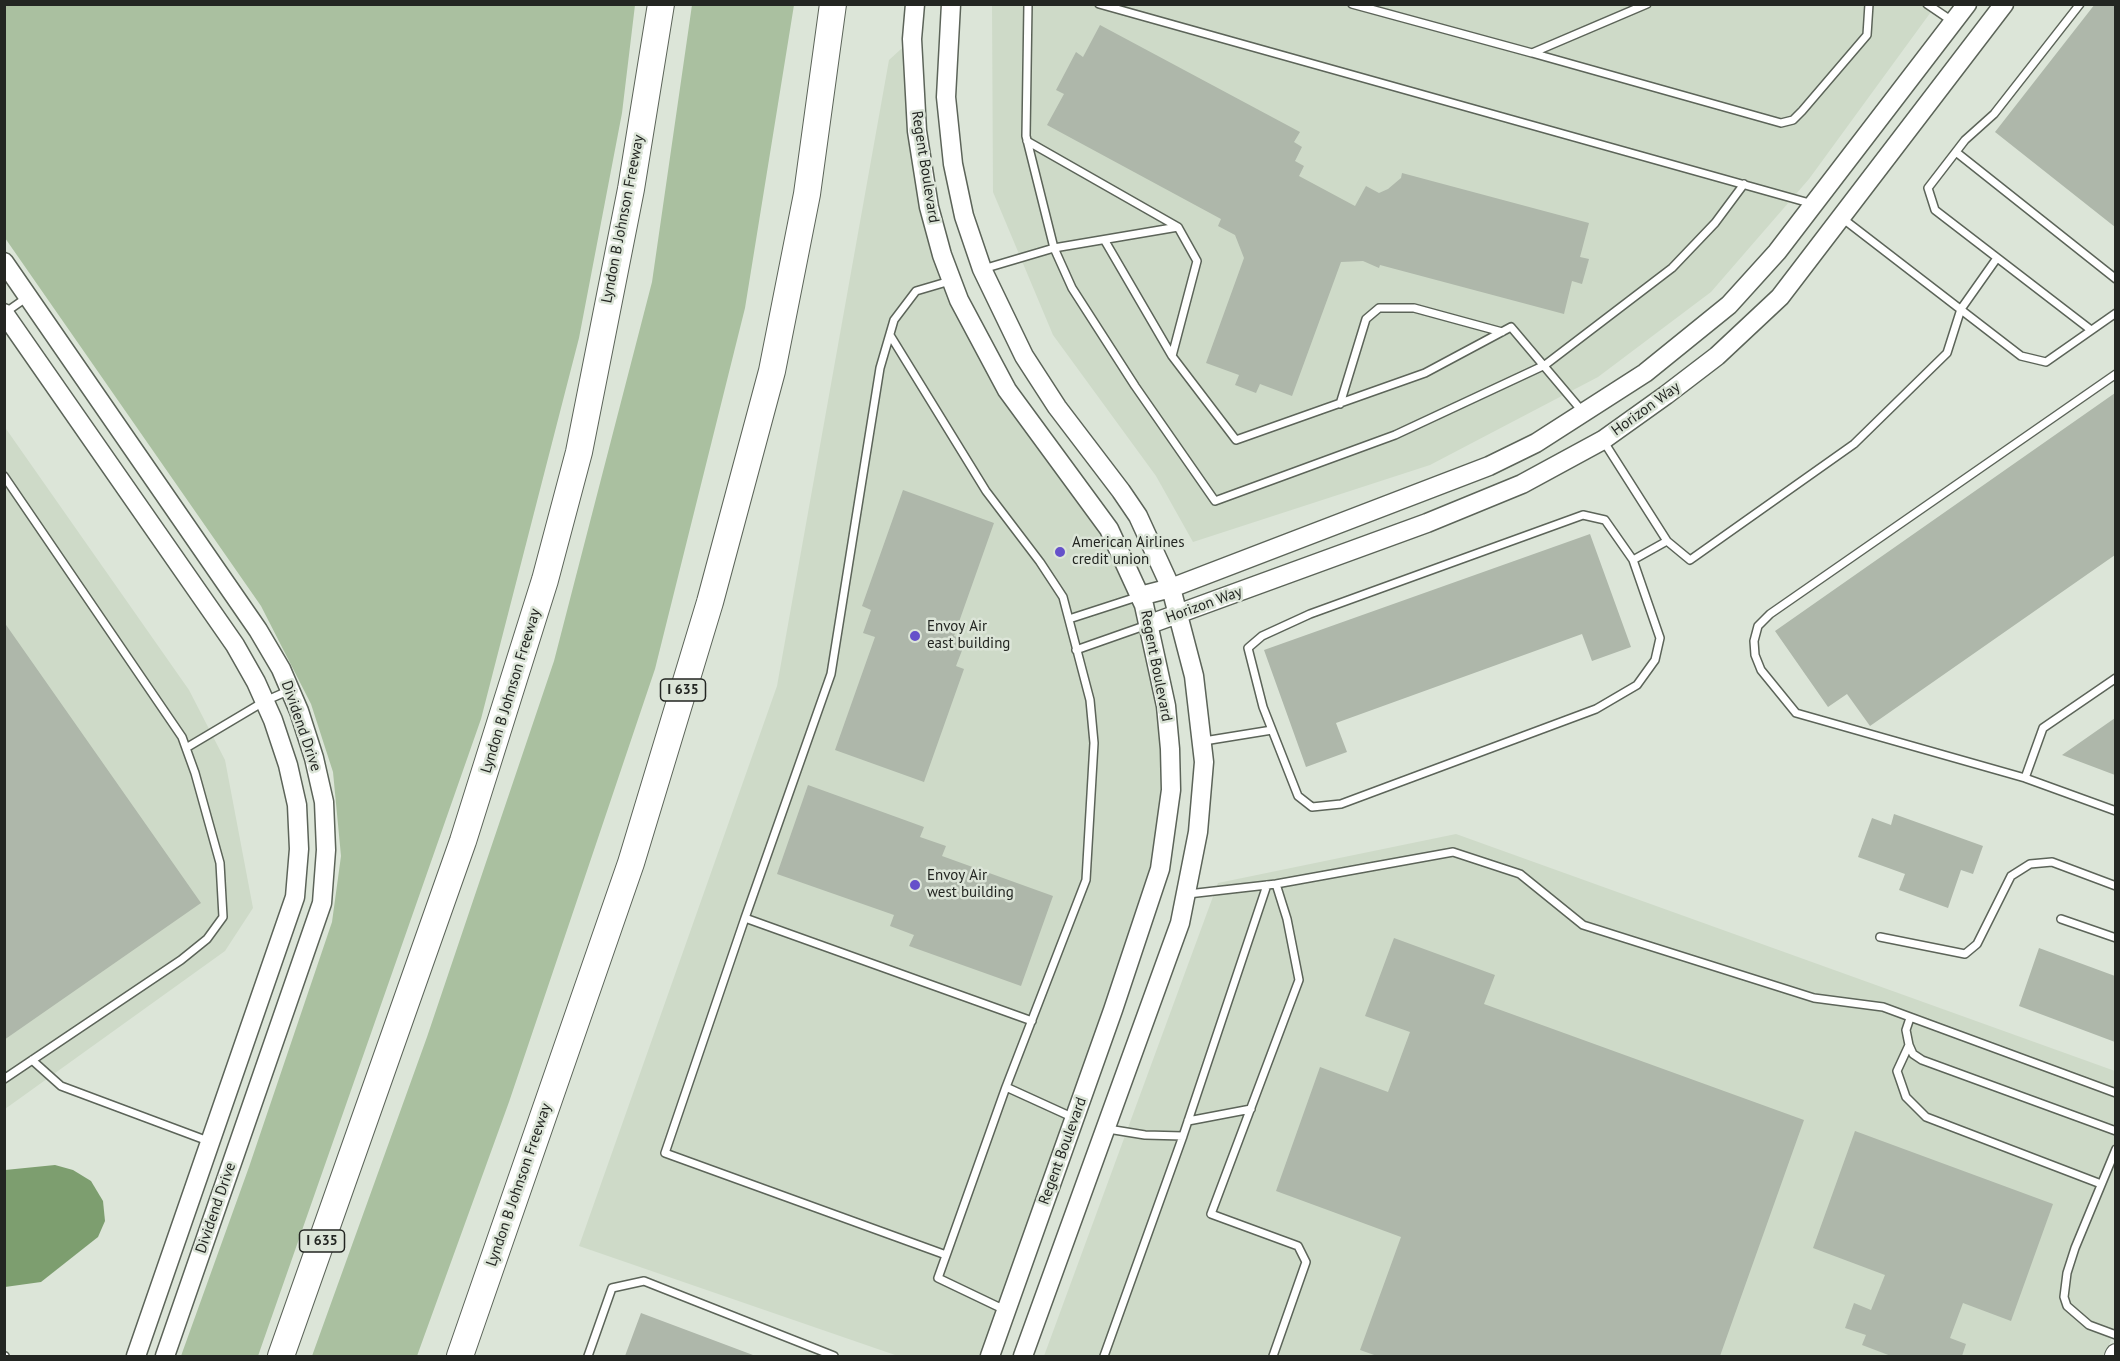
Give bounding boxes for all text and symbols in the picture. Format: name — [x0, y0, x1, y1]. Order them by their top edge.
street label: Regent Boulevard — [907, 110, 943, 224]
street label: Lyndon B Johnson Freeway — [598, 133, 648, 305]
street label: Horizon Way — [1608, 378, 1684, 440]
place label: American Airlines credit union — [1072, 534, 1185, 569]
marker: American Airlines credit union — [1053, 545, 1067, 559]
street label: Horizon Way — [1163, 583, 1245, 627]
street label: Lyndon B Johnson Freeway — [477, 607, 545, 775]
street label: Regent Boulevard — [1136, 609, 1176, 723]
place label: Envoy Air east building — [927, 618, 1010, 653]
marker: Envoy Air east building — [908, 629, 922, 643]
street label: Dividend Drive — [277, 678, 325, 774]
road number: I 635 — [660, 679, 706, 701]
place label: Envoy Air west building — [927, 867, 1014, 902]
marker: Envoy Air west building — [908, 878, 922, 892]
street label: Regent Boulevard — [1035, 1095, 1091, 1207]
street label: Lyndon B Johnson Freeway — [483, 1101, 555, 1269]
street label: Dividend Drive — [192, 1160, 240, 1256]
road number: I 635 — [300, 1230, 344, 1252]

